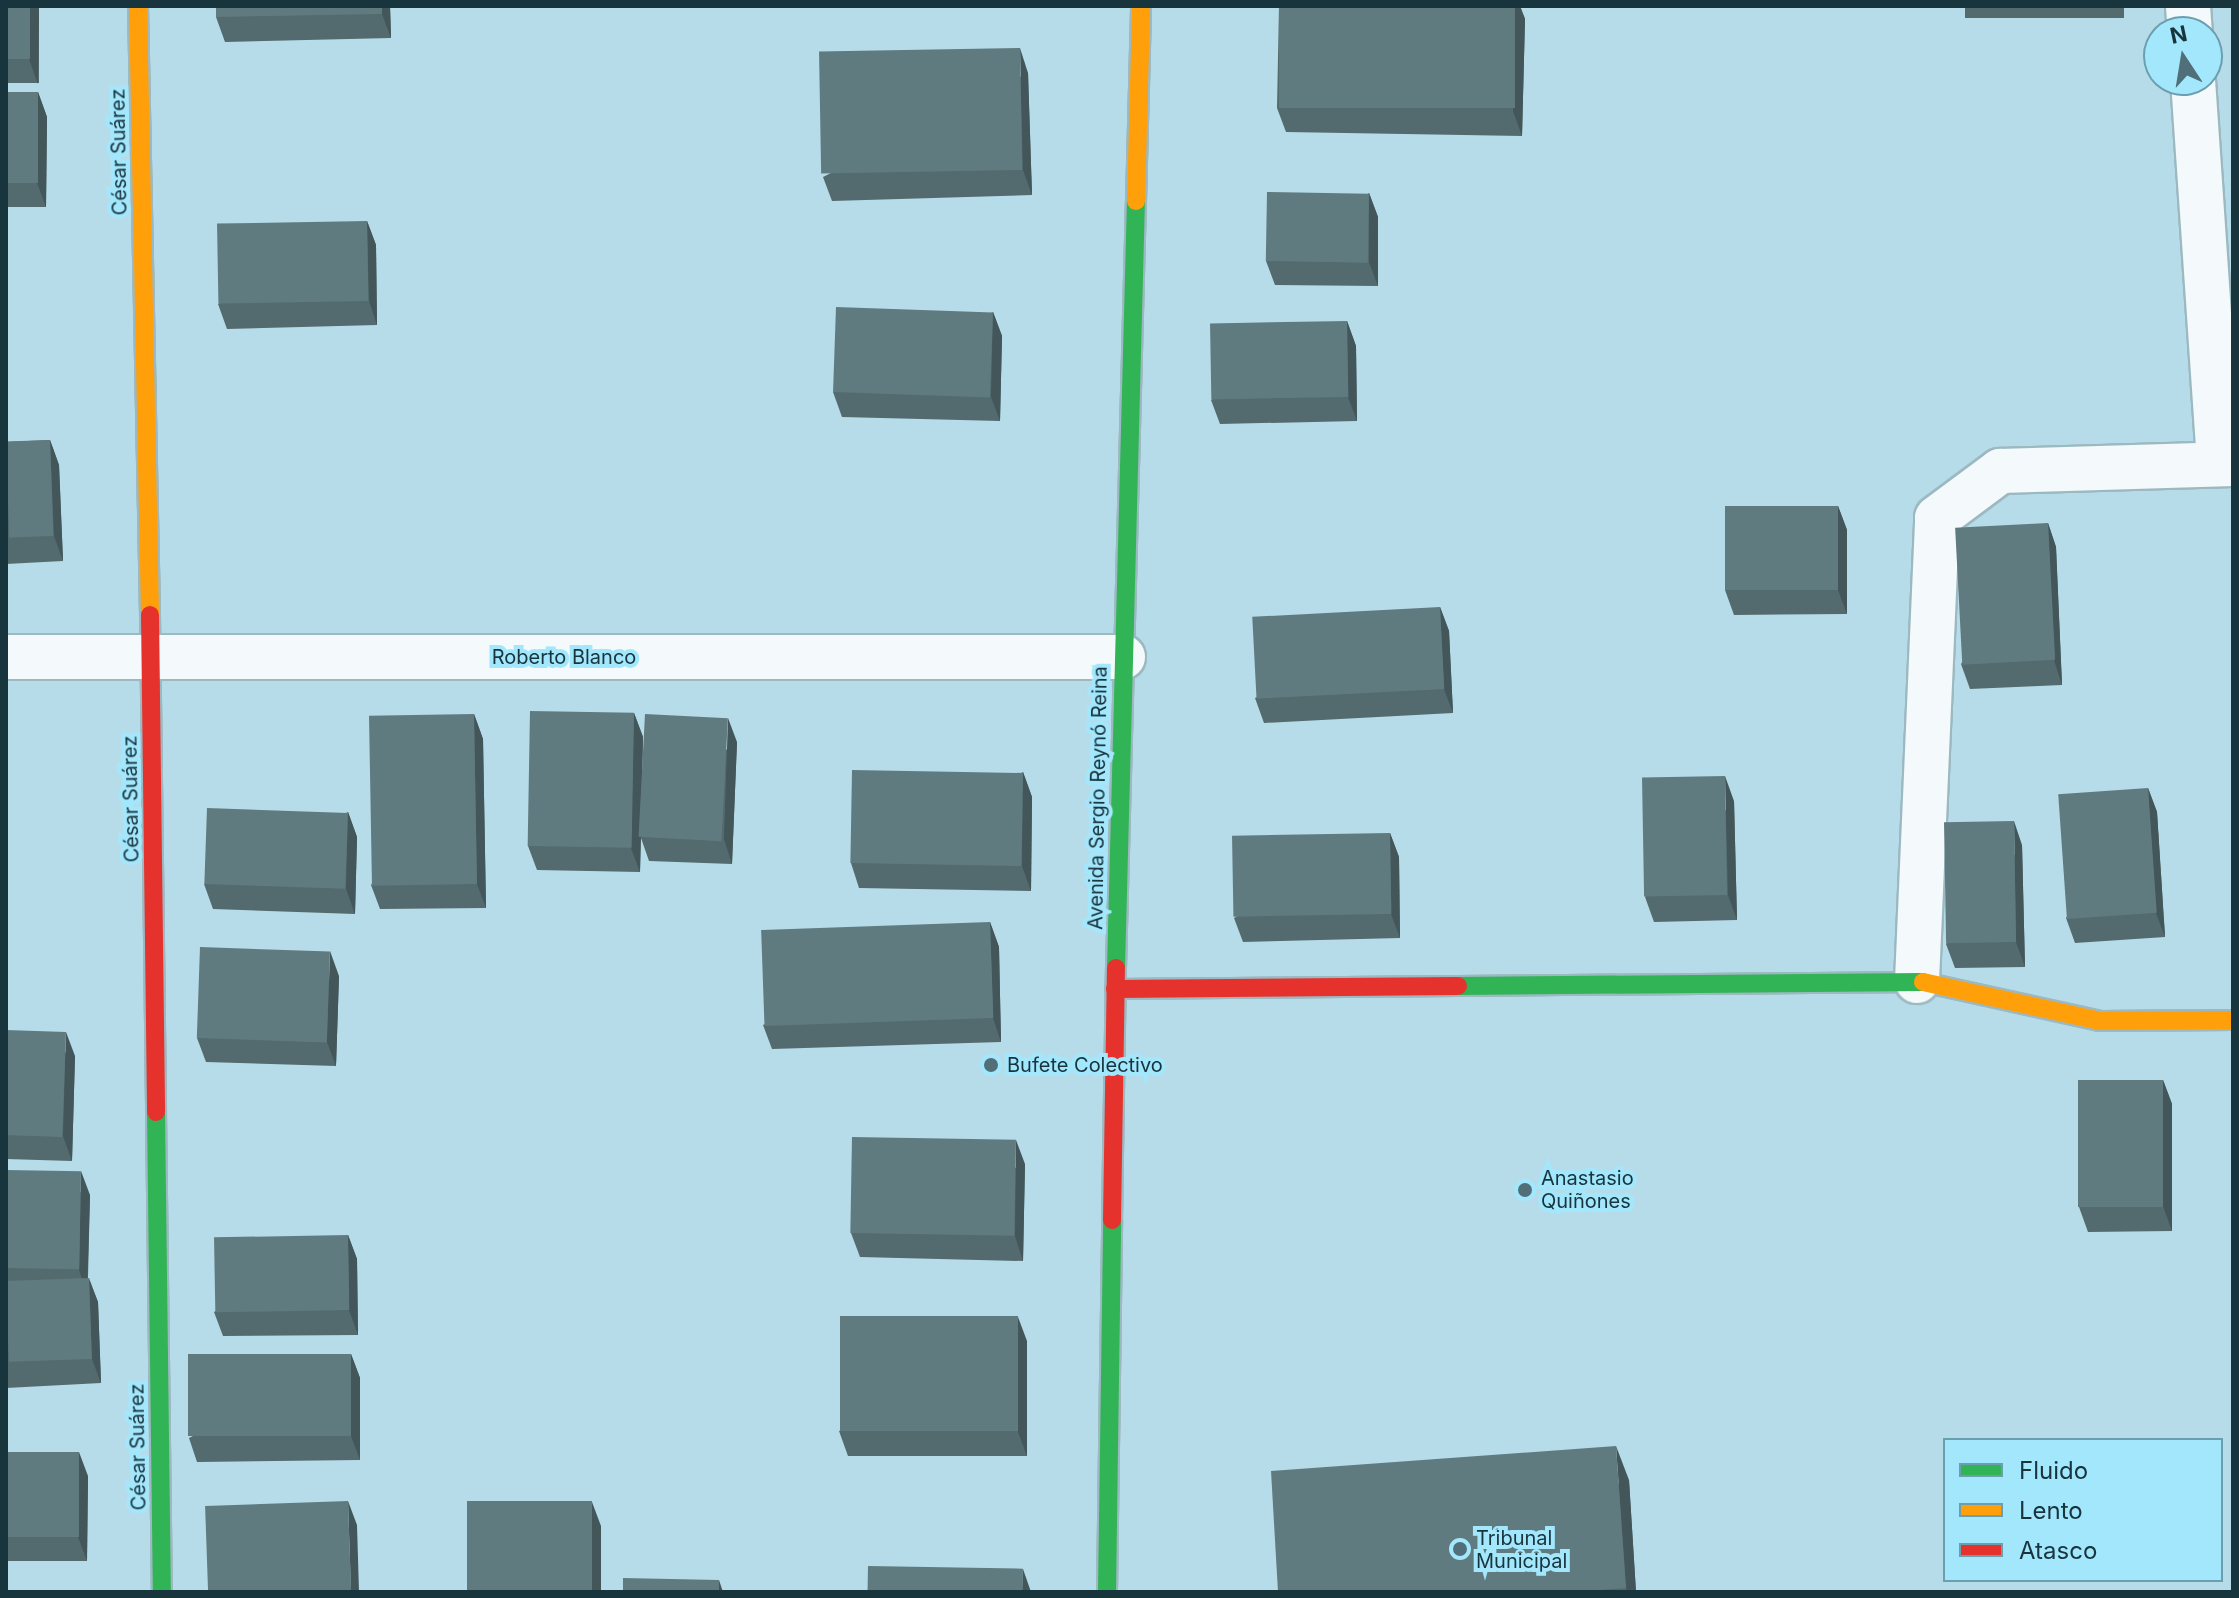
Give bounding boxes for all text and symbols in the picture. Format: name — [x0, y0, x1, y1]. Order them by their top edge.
north arrow — [2143, 16, 2223, 96]
text: N — [2168, 20, 2189, 49]
street label: César Suárez — [106, 88, 132, 216]
street label: Roberto Blanco — [492, 645, 636, 669]
street label: Avenida Sergio Reynó Reina — [1084, 666, 1112, 930]
street label: César Suárez — [118, 735, 144, 863]
place label: Bufete Colectivo — [1007, 1053, 1163, 1077]
marker: Bufete Colectivo — [982, 1056, 1000, 1074]
place label: Anastasio Quiñones — [1541, 1166, 1634, 1213]
marker: Anastasio Quiñones — [1516, 1181, 1534, 1199]
street label: César Suárez — [125, 1383, 151, 1511]
legend — [1943, 1438, 2223, 1582]
text: Fluido — [2019, 1456, 2088, 1485]
text: Lento — [2019, 1496, 2083, 1525]
place label: Tribunal Municipal — [1476, 1526, 1567, 1573]
text: Atasco — [2019, 1536, 2097, 1565]
marker: Tribunal Municipal — [1451, 1540, 1469, 1558]

